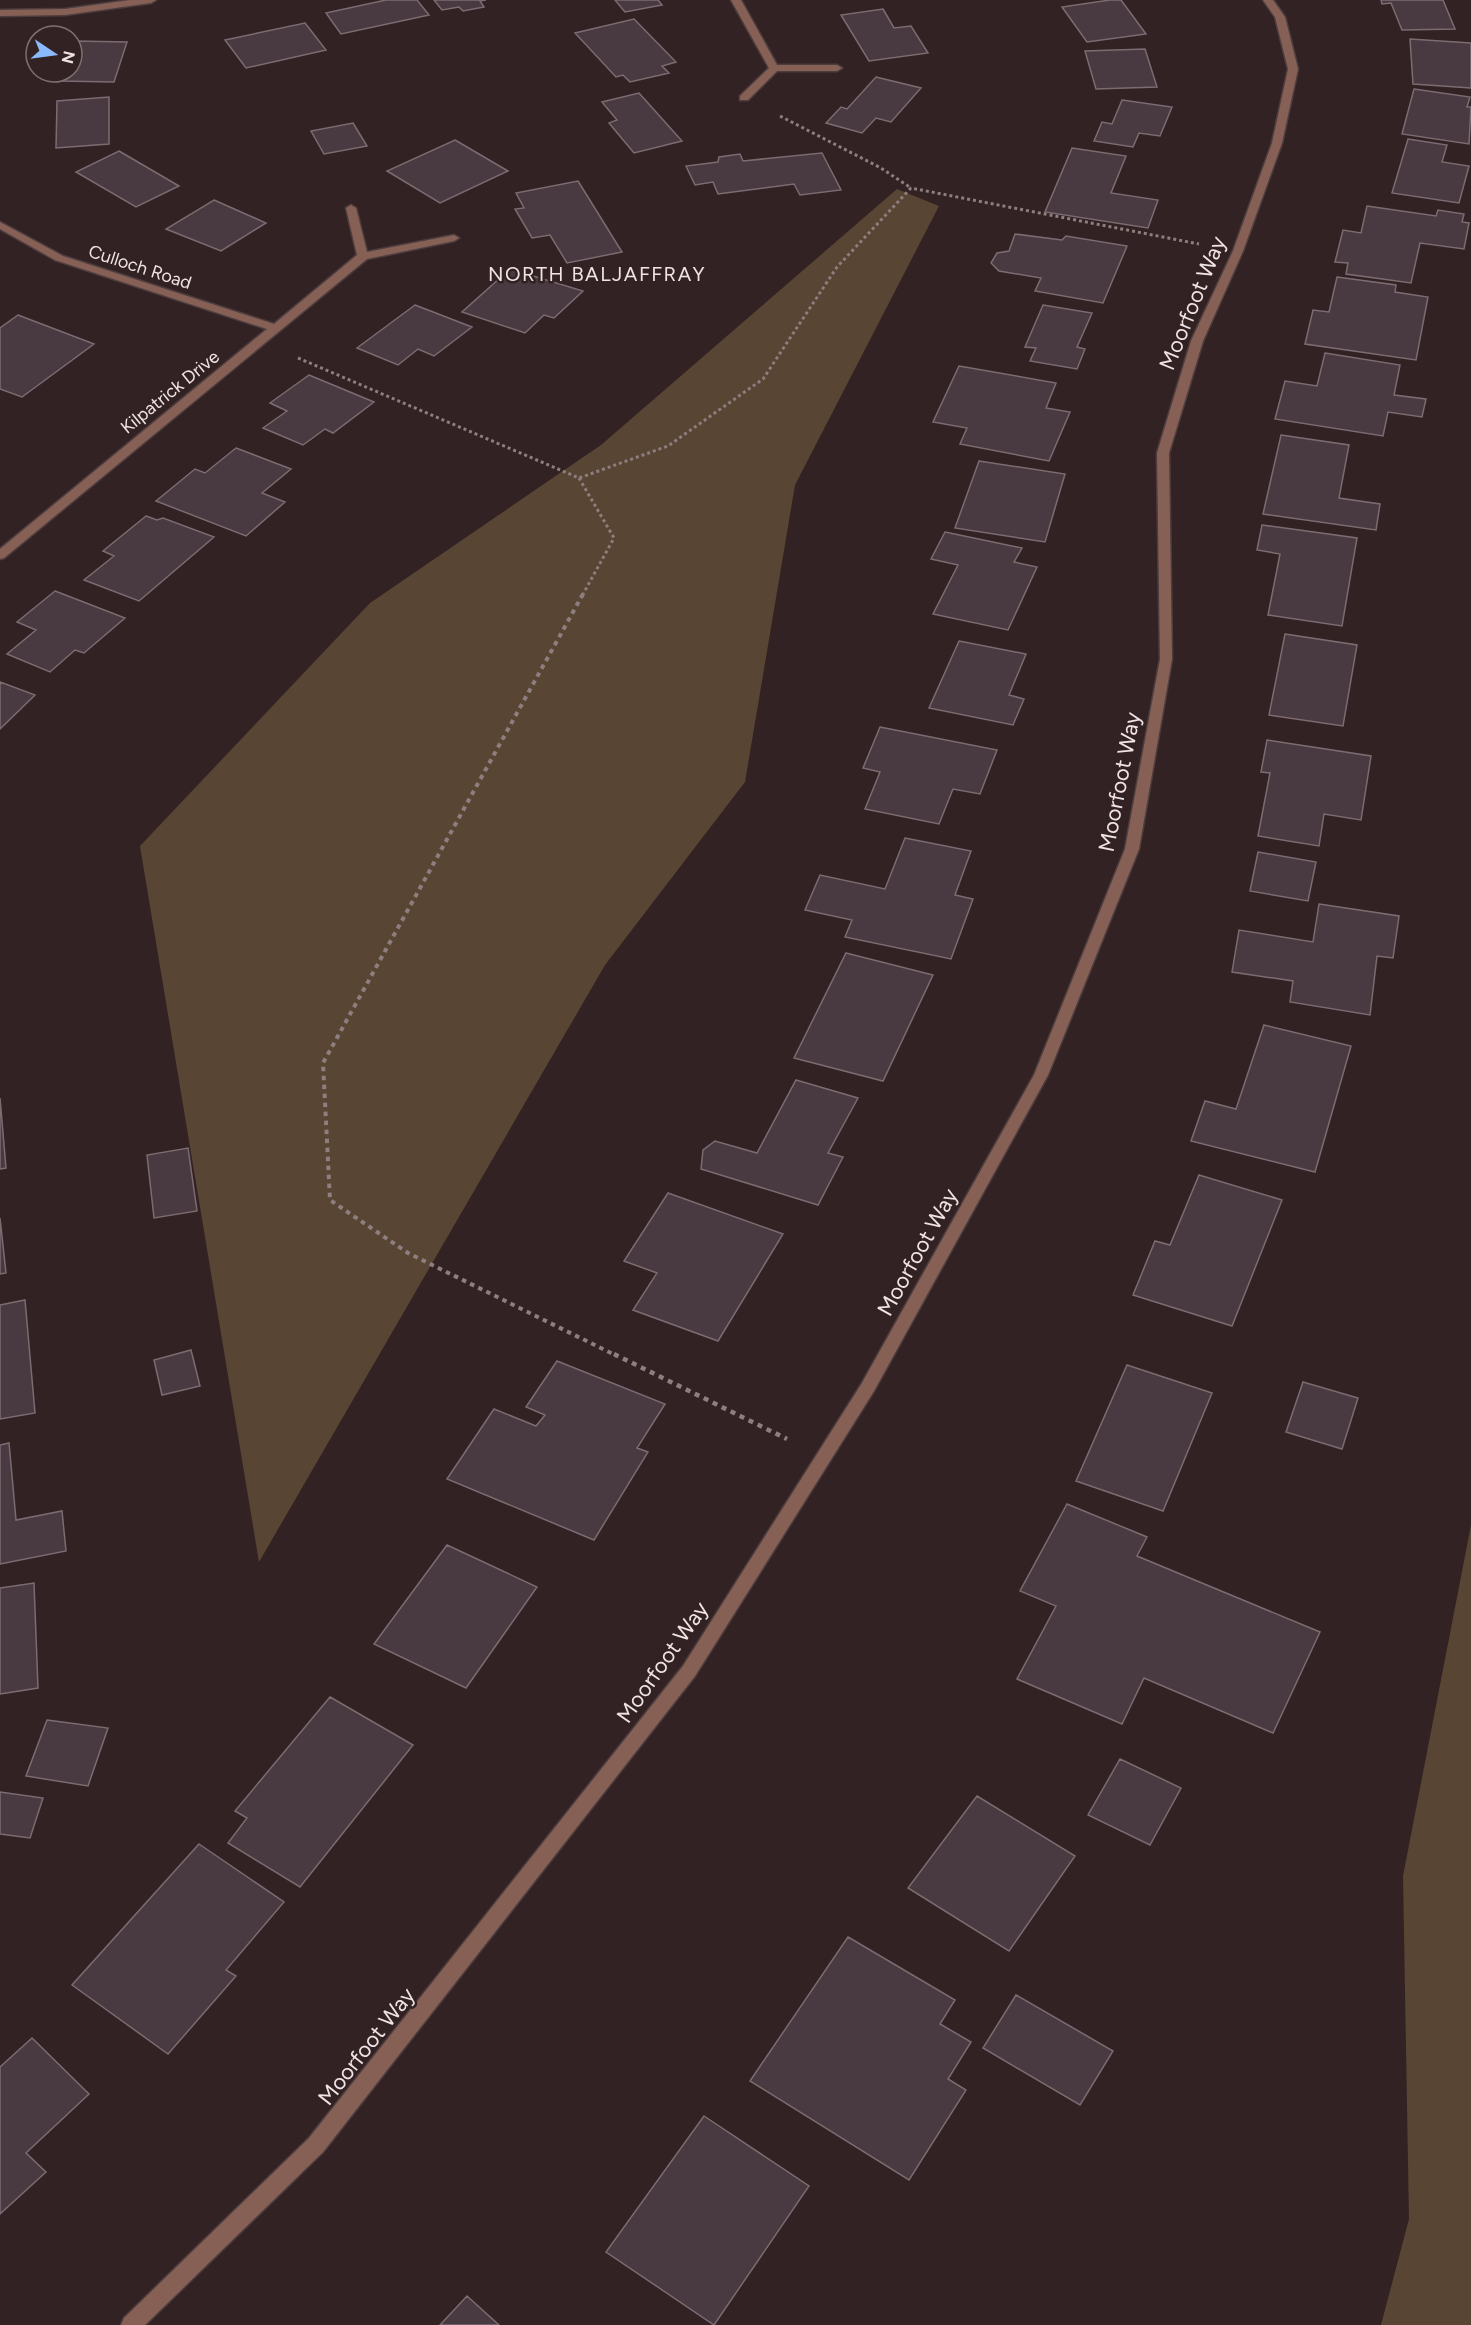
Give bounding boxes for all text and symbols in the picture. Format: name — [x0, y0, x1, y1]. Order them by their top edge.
north arrow — [24, 24, 84, 84]
text: N — [57, 49, 79, 65]
street label: Moorfoot Way — [1153, 232, 1232, 374]
street label: Culloch Road — [86, 240, 194, 294]
district label: NORTH BALJAFFRAY — [488, 262, 706, 286]
street label: Kilpatrick Drive — [116, 345, 224, 438]
street label: Moorfoot Way — [1093, 710, 1146, 854]
street label: Moorfoot Way — [871, 1183, 964, 1321]
street label: Moorfoot Way — [611, 1596, 714, 1728]
street label: Moorfoot Way — [312, 1982, 421, 2110]

